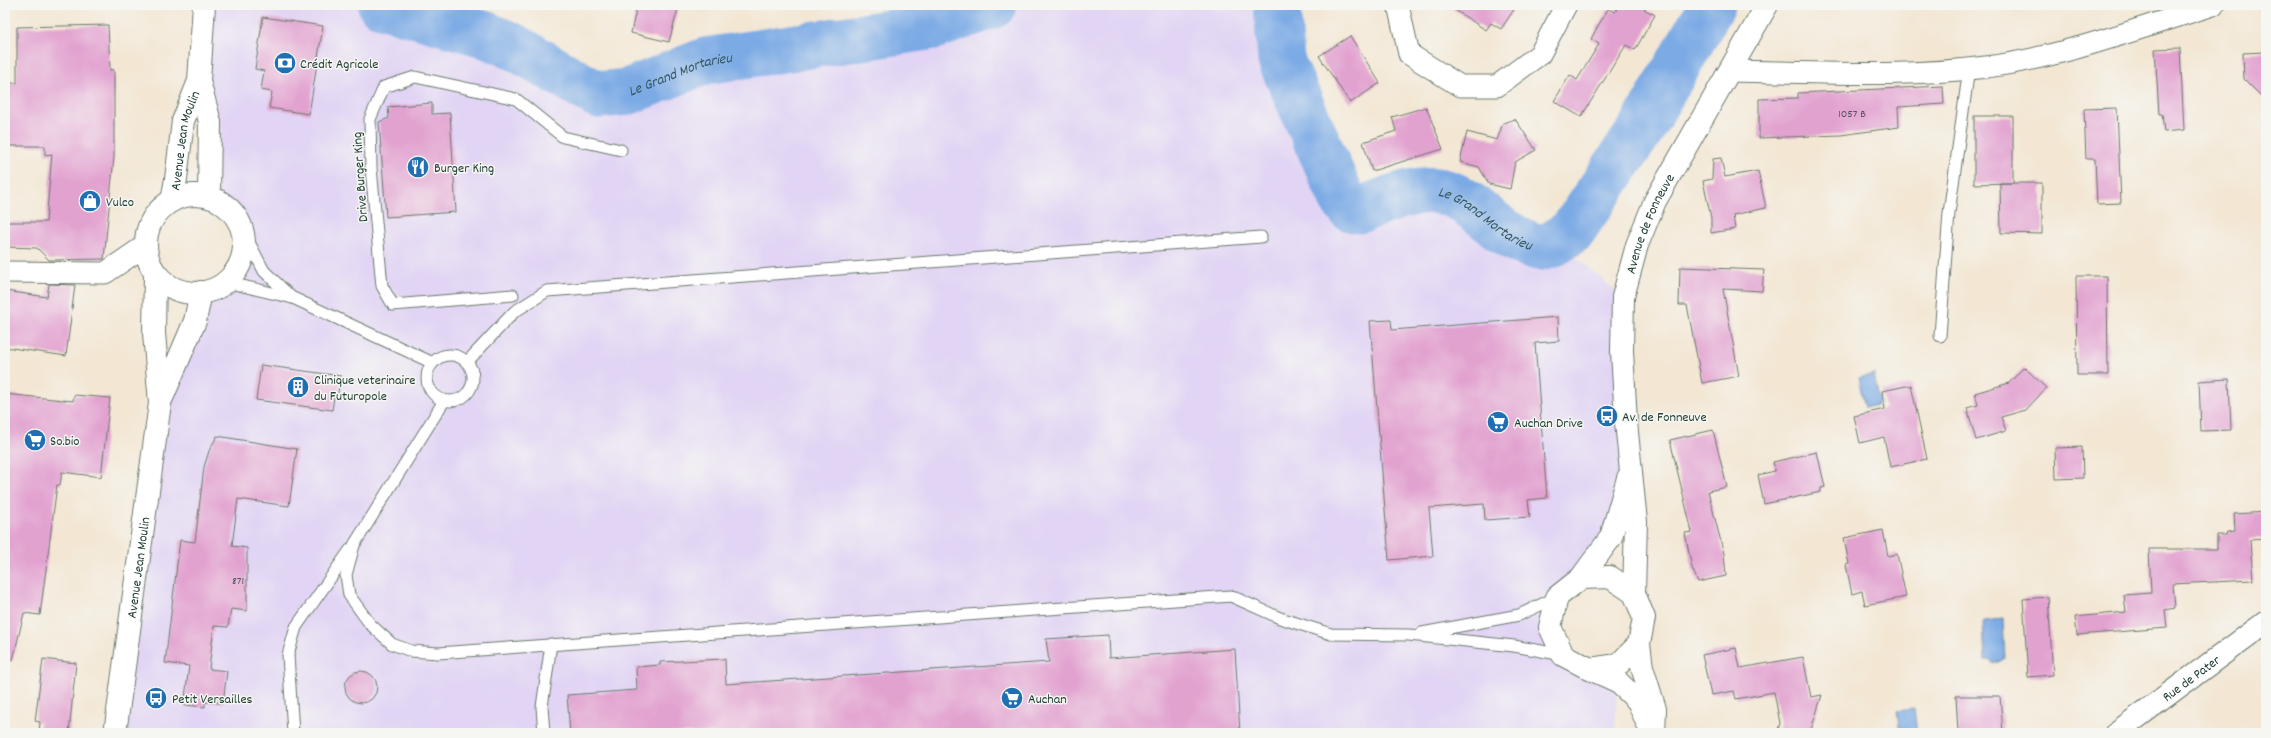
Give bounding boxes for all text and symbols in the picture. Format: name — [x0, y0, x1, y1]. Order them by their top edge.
water label: Le Grand Mortarieu — [625, 48, 735, 103]
bank icon: Crédit Agricole — [272, 50, 298, 76]
place label: Crédit Agricole — [300, 55, 379, 75]
street label: Avenue Jean Moulin — [166, 88, 206, 192]
house number: 1057 B — [1838, 106, 1866, 123]
street label: Drive Burger King — [348, 131, 374, 223]
restaurant icon: Burger King — [405, 154, 431, 180]
place label: Burger King — [434, 159, 494, 179]
street label: Avenue de Fonneuve — [1622, 170, 1681, 276]
water label: Le Grand Mortarieu — [1436, 182, 1536, 258]
shop icon: Vulco — [77, 188, 103, 214]
place label: Vulco — [106, 193, 134, 213]
place label: Clinique veterinaire du Futuropole — [314, 371, 416, 407]
building icon: Clinique veterinaire du Futuropole — [285, 374, 311, 400]
bus stop icon: Av. de Fonneuve — [1594, 403, 1620, 429]
place label: Av. de Fonneuve — [1622, 408, 1707, 428]
supermarket icon: Auchan Drive — [1485, 409, 1511, 435]
place label: Auchan Drive — [1514, 414, 1583, 434]
supermarket icon: So.bio — [22, 427, 48, 453]
place label: So.bio — [50, 432, 80, 452]
street label: Avenue Jean Moulin — [123, 516, 156, 620]
house number: 871 — [232, 573, 244, 590]
street label: Rue de Pater — [2159, 651, 2226, 707]
bus stop icon: Petit Versailles — [143, 685, 169, 711]
supermarket icon: Auchan — [999, 685, 1025, 711]
place label: Petit Versailles — [172, 690, 253, 710]
place label: Auchan — [1028, 690, 1067, 710]

